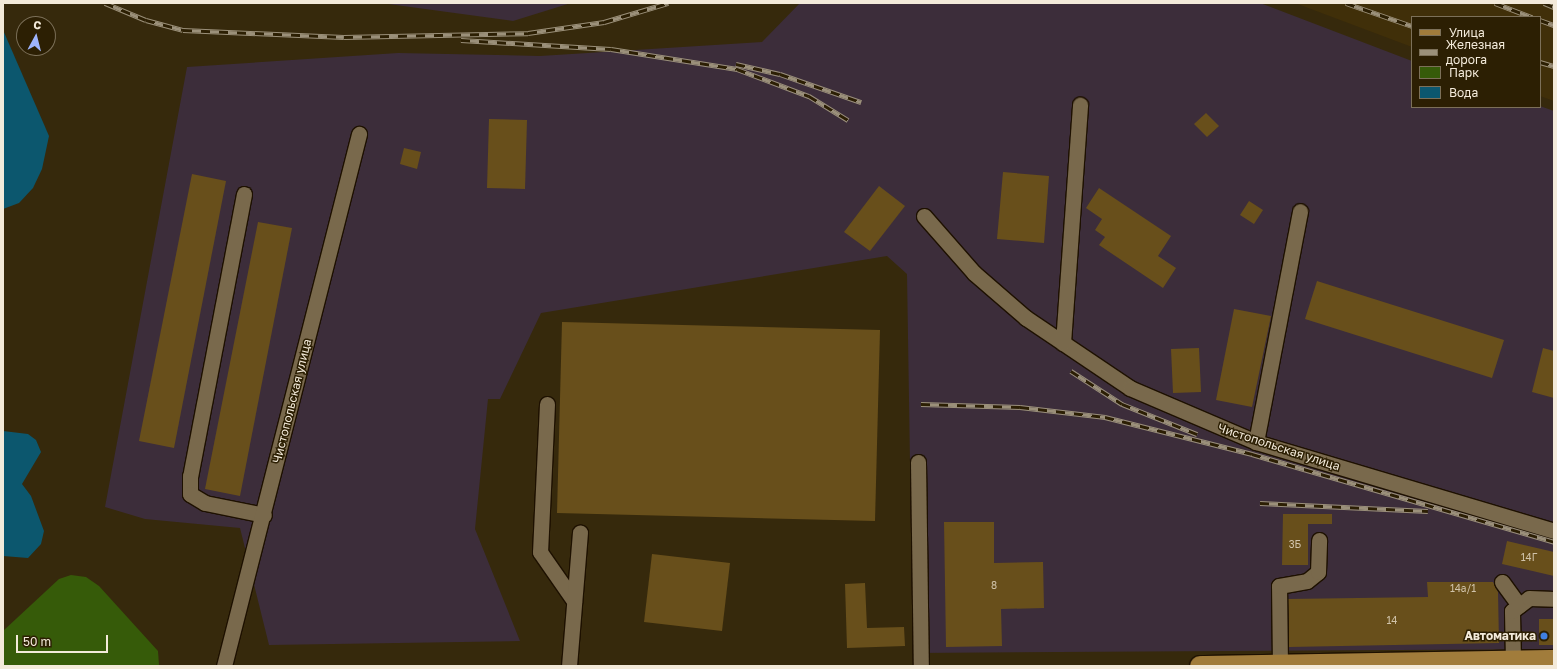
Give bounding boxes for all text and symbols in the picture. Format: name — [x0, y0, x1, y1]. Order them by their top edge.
north arrow — [16, 16, 56, 56]
legend — [1411, 16, 1541, 108]
text: С — [33, 18, 42, 32]
text: Улица — [1449, 25, 1485, 40]
text: Железная дорога — [1446, 37, 1505, 67]
text: Парк — [1449, 65, 1479, 80]
text: Вода — [1449, 85, 1478, 100]
street label: Чистопольская улица — [270, 337, 314, 465]
street label: Чистопольская улица — [1216, 420, 1342, 474]
house number: 3Б — [1289, 539, 1301, 551]
house number: 14Г — [1521, 552, 1537, 564]
house number: 8 — [991, 580, 997, 592]
house number: 14а/1 — [1450, 583, 1476, 595]
house number: 14 — [1387, 615, 1397, 627]
scale bar — [18, 627, 110, 653]
place label: Автоматика — [1464, 629, 1536, 643]
marker: Автоматика — [1539, 631, 1549, 641]
text: 50 m — [23, 634, 51, 649]

